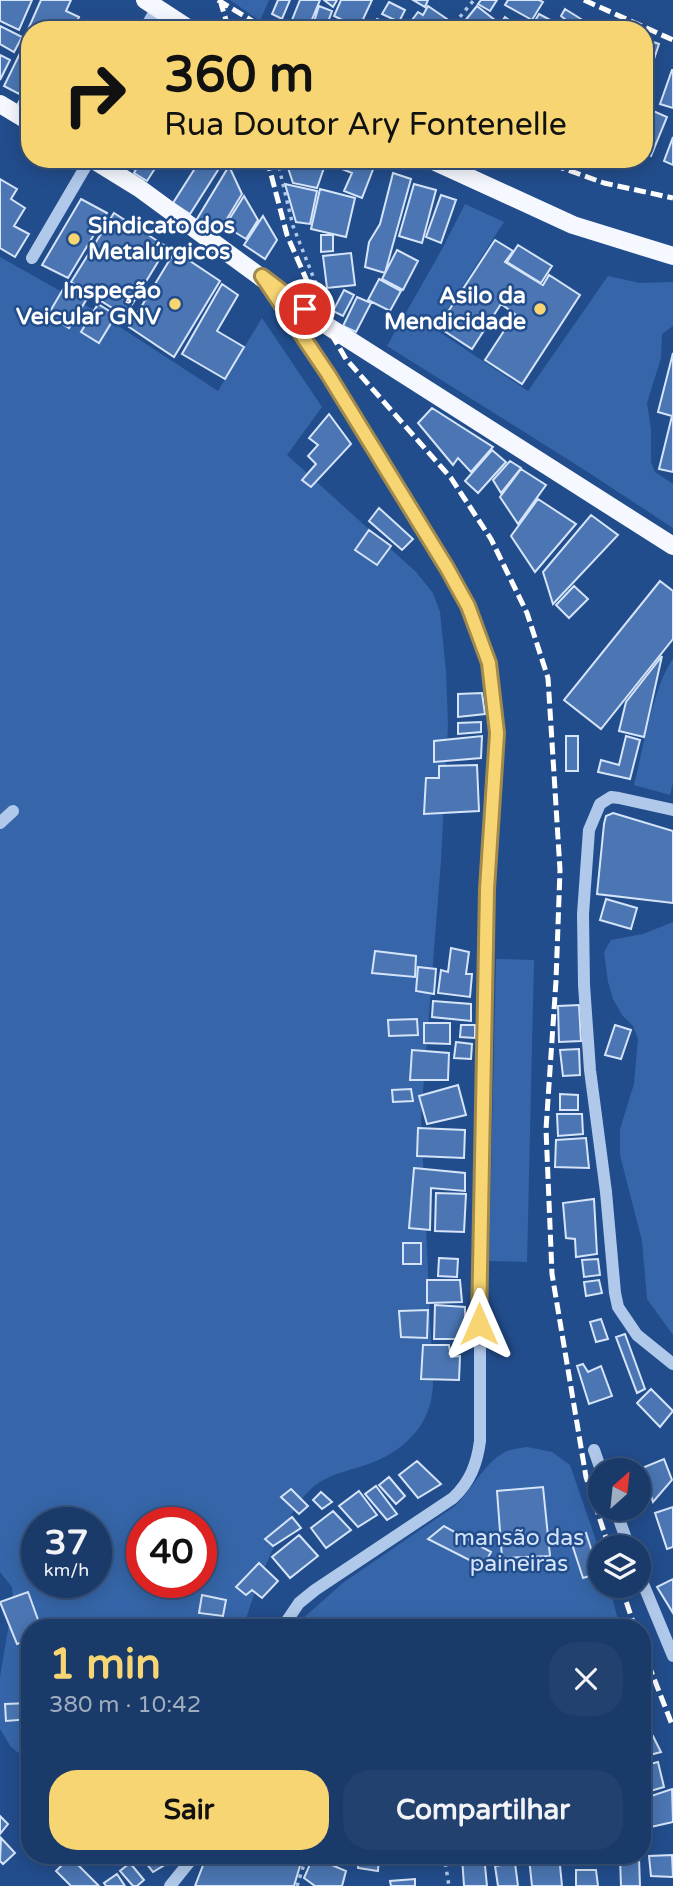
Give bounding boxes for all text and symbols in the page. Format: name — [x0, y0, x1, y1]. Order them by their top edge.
text: 360 m — [164, 46, 314, 105]
icon: right — [49, 49, 140, 140]
text: Rua Doutor Ary Fontenelle — [164, 106, 567, 144]
place label: Sindicato dos Metalúrgicos — [88, 212, 235, 266]
marker: Sindicato dos Metalúrgicos — [66, 231, 82, 247]
place label: Inspeção Veicular GNV — [16, 277, 161, 331]
pin — [275, 279, 335, 339]
place label: Asilo da Mendicidade — [384, 282, 526, 336]
icon: arrive — [286, 290, 324, 328]
marker: Inspeção Veicular GNV — [167, 296, 183, 312]
marker: Asilo da Mendicidade — [532, 301, 548, 317]
position arrow — [442, 1287, 516, 1361]
north arrow — [588, 1458, 651, 1521]
map controls — [588, 1458, 651, 1598]
speed limit sign: 40 — [126, 1507, 217, 1598]
text: 37 — [45, 1522, 88, 1564]
park label: mansão das paineiras — [454, 1524, 584, 1578]
button: layers — [588, 1535, 651, 1598]
text: km/h — [44, 1559, 89, 1581]
text: 1 min — [49, 1639, 161, 1690]
button: close — [549, 1642, 623, 1716]
text: 380 m · 10:42 — [49, 1691, 201, 1719]
button: Sair — [49, 1770, 329, 1850]
button: Compartilhar — [343, 1770, 623, 1850]

